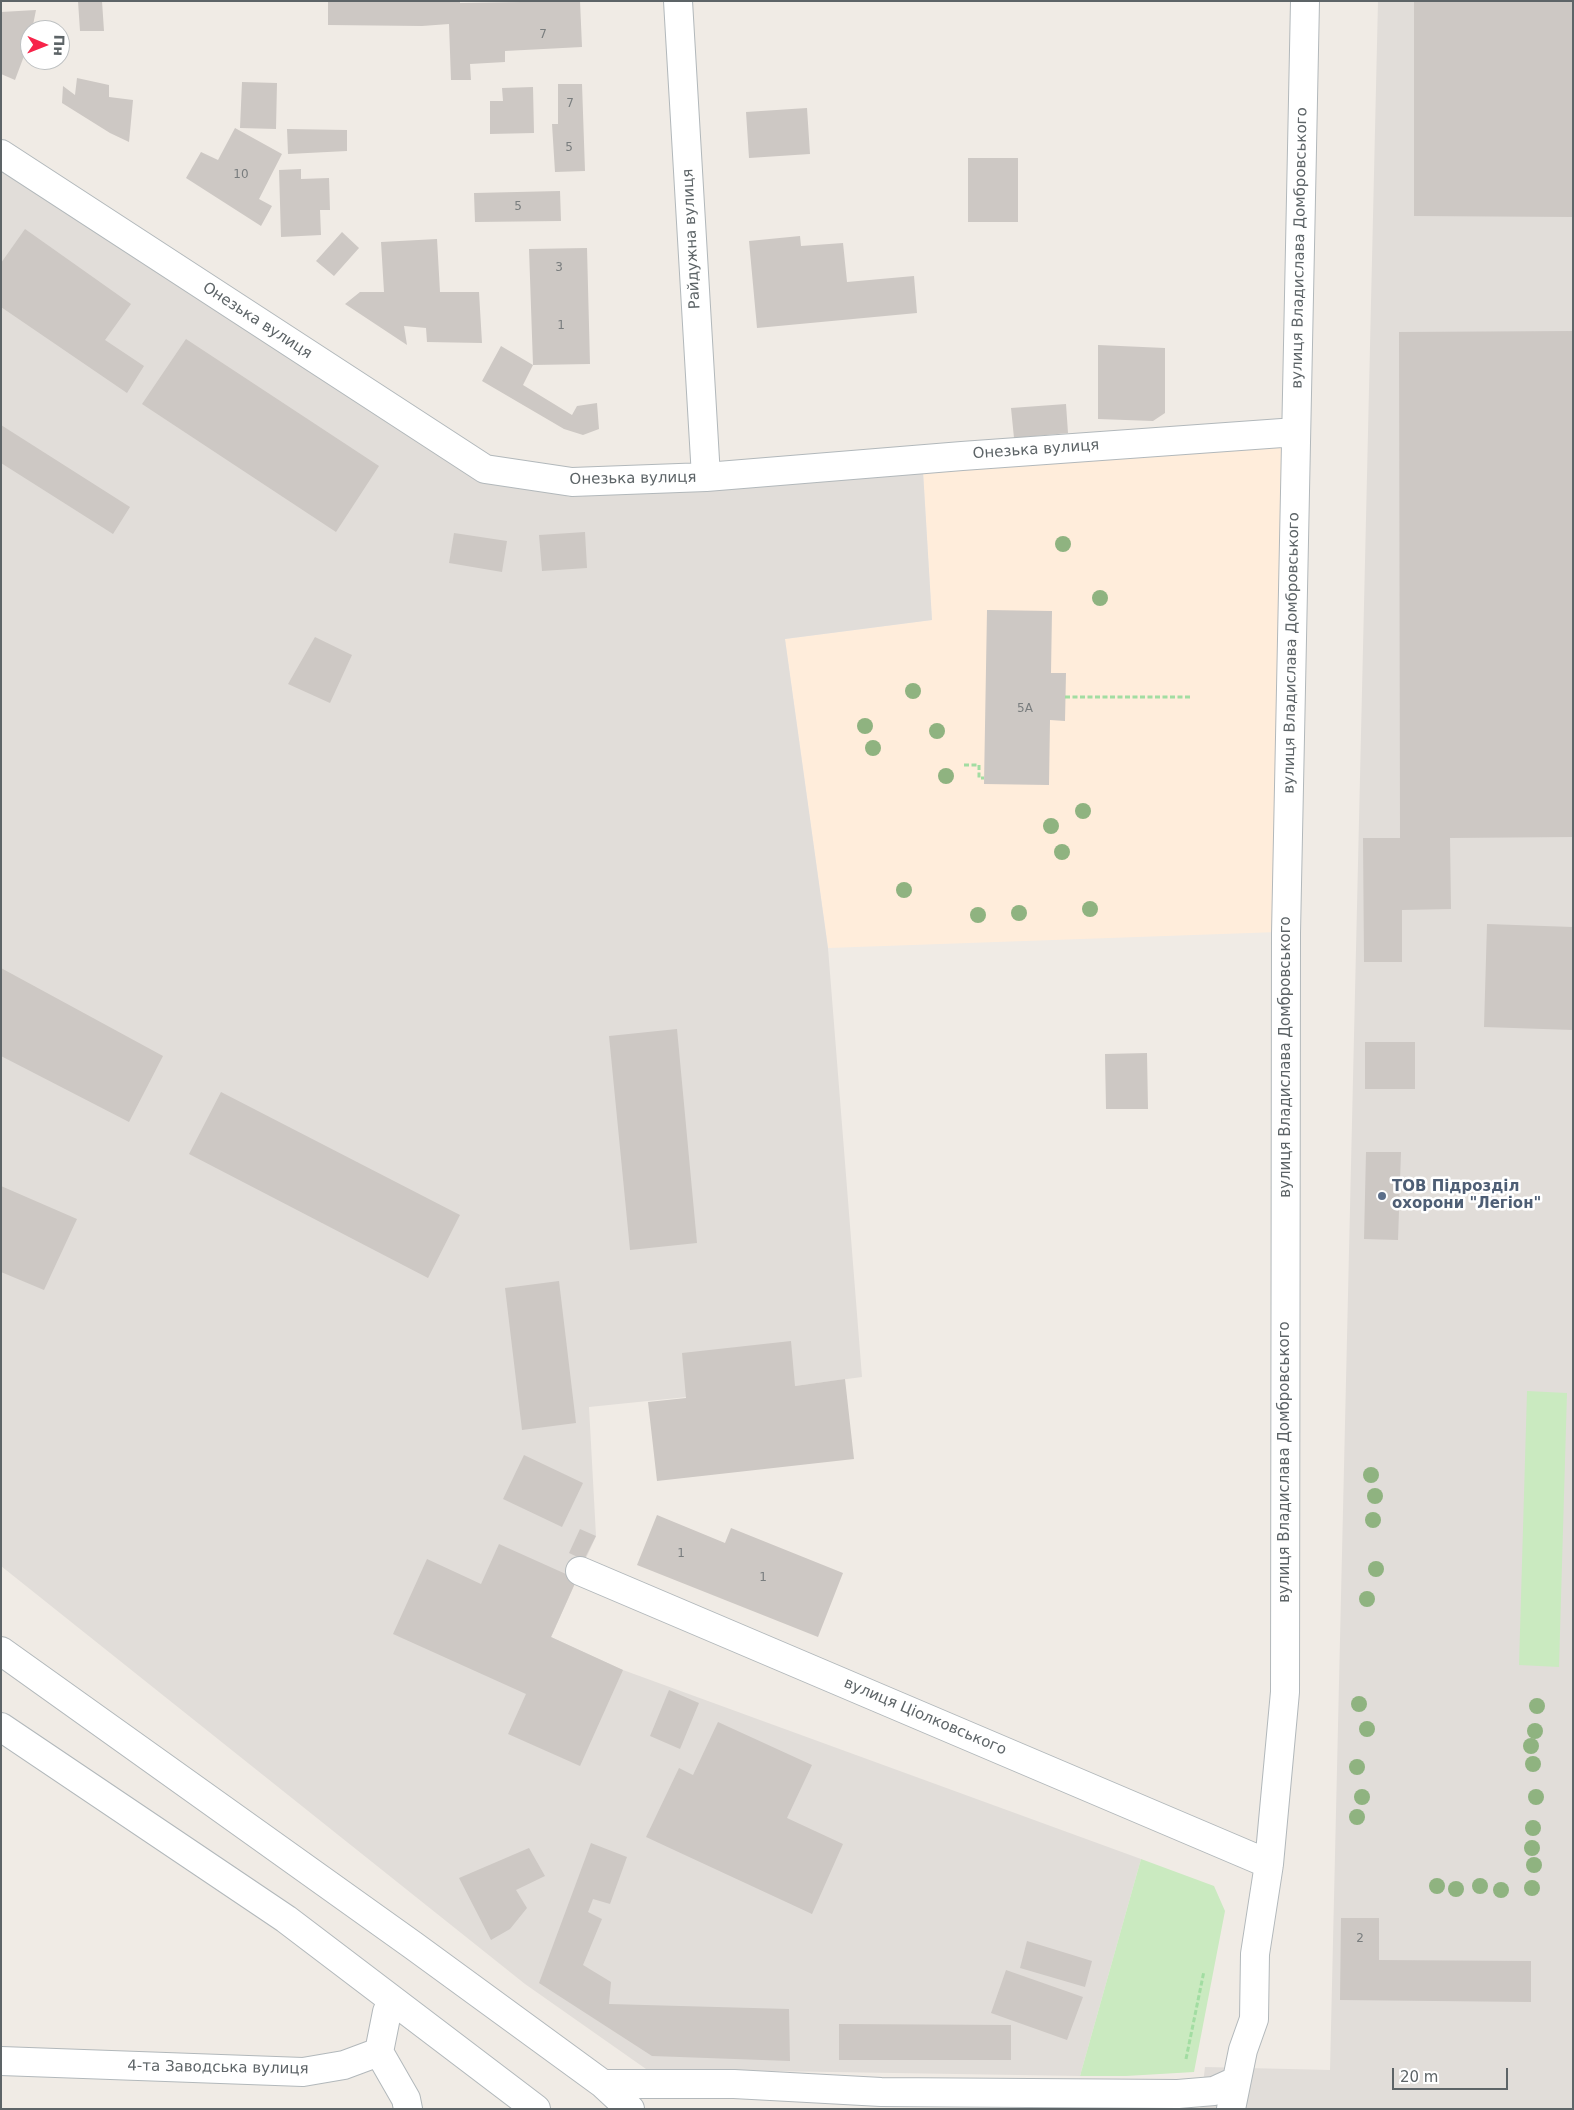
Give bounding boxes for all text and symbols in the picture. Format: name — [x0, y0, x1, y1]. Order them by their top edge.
north arrow — [20, 20, 70, 70]
house number: 7 — [539, 28, 547, 42]
text: Пн — [51, 34, 67, 56]
house number: 7 — [566, 97, 574, 111]
street label: вулиця Владислава Домбровського — [1289, 107, 1311, 389]
house number: 5 — [565, 141, 573, 155]
house number: 10 — [233, 168, 249, 182]
street label: Райдужна вулиця — [679, 168, 705, 310]
house number: 5 — [514, 200, 522, 214]
house number: 3 — [555, 261, 563, 275]
street label: Онезька вулиця — [199, 279, 315, 363]
house number: 1 — [557, 319, 565, 333]
street label: Онезька вулиця — [972, 437, 1100, 463]
street label: Онезька вулиця — [569, 469, 697, 489]
street label: вулиця Владислава Домбровського — [1281, 512, 1303, 794]
house number: 5А — [1017, 702, 1033, 716]
street label: вулиця Владислава Домбровського — [1277, 916, 1295, 1198]
place label: ТОВ Підрозділ охорони "Легіон" — [1392, 1178, 1541, 1213]
marker: ТОВ Підрозділ охорони "Легіон" — [1376, 1190, 1388, 1202]
street label: вулиця Владислава Домбровського — [1276, 1321, 1294, 1603]
house number: 1 — [677, 1547, 685, 1561]
house number: 1 — [759, 1571, 767, 1585]
street label: вулиця Ціолковського — [841, 1675, 1009, 1759]
house number: 2 — [1356, 1932, 1364, 1946]
street label: 4-та Заводська вулиця — [127, 2057, 309, 2079]
scale bar — [1394, 2058, 1510, 2090]
text: 20 m — [1400, 2068, 1438, 2086]

